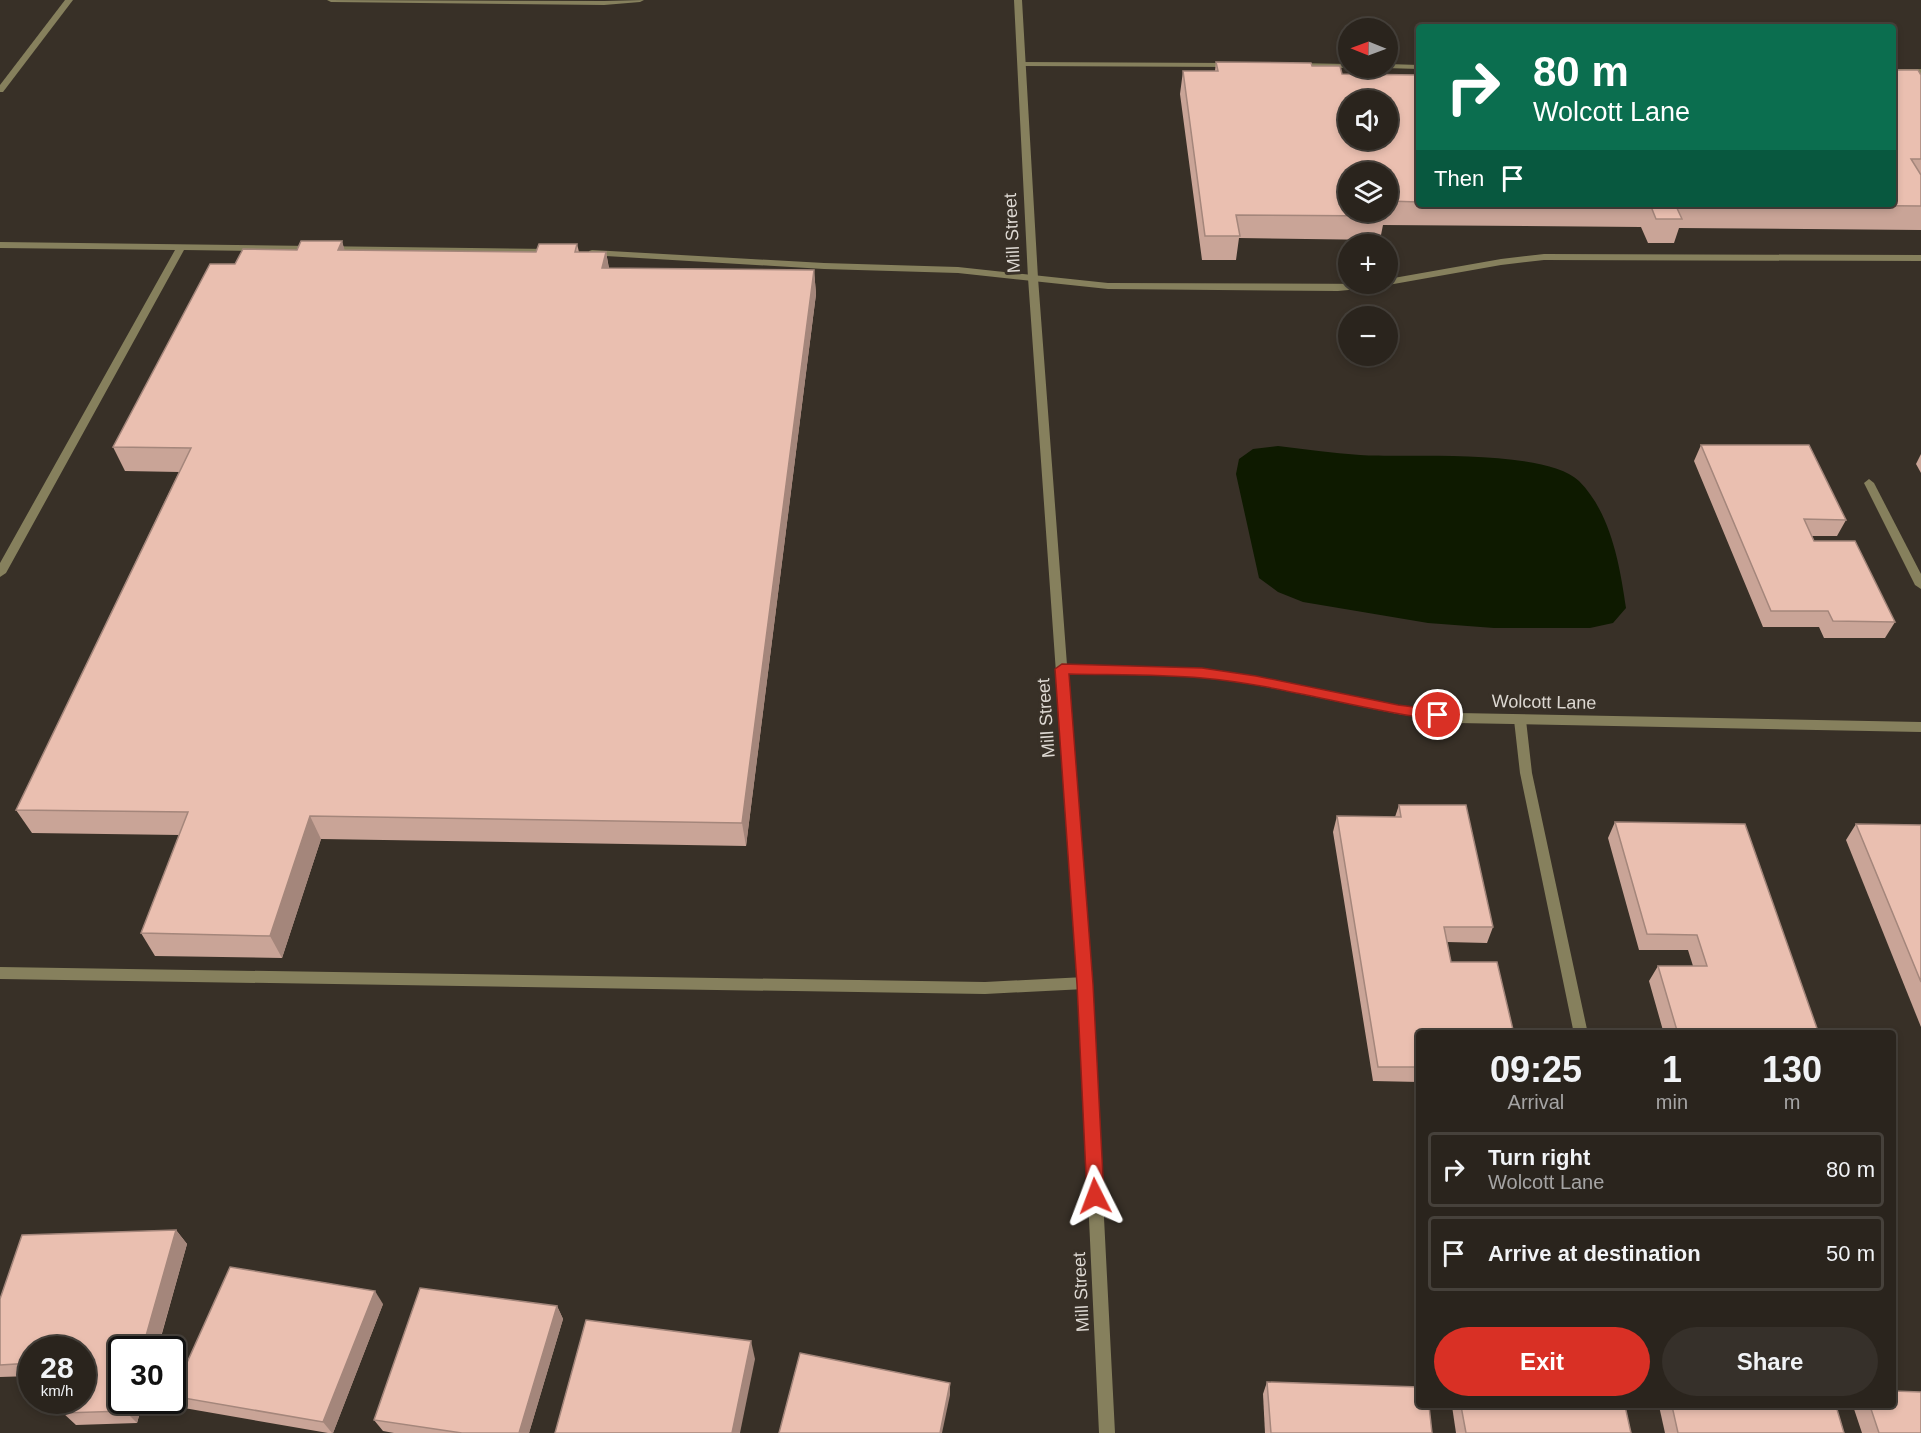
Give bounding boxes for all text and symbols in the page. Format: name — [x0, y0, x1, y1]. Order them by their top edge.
north arrow — [1338, 18, 1398, 78]
map controls — [1338, 18, 1398, 366]
icon: right — [1434, 48, 1512, 126]
text: 80 m — [1533, 48, 1629, 95]
button: sound — [1338, 90, 1398, 150]
text: Wolcott Lane — [1533, 97, 1690, 127]
button: layers — [1338, 162, 1398, 222]
icon: arrive — [1496, 162, 1529, 195]
text: Then — [1434, 166, 1484, 191]
street label: Mill Street — [1000, 193, 1024, 273]
button: + — [1338, 234, 1398, 294]
button: − — [1338, 306, 1398, 366]
street label: Mill Street — [1033, 677, 1059, 759]
pin — [1412, 689, 1463, 740]
street label: Wolcott Lane — [1491, 691, 1597, 713]
icon: arrive — [1421, 698, 1454, 731]
text: 09:25 — [1490, 1049, 1582, 1090]
text: 1 — [1662, 1049, 1682, 1090]
text: 130 — [1762, 1049, 1822, 1090]
text: Arrival — [1508, 1091, 1564, 1113]
text: min — [1656, 1091, 1688, 1113]
text: m — [1784, 1091, 1800, 1113]
text: Turn right — [1488, 1145, 1590, 1170]
icon: right — [1437, 1153, 1470, 1186]
text: 80 m — [1826, 1157, 1875, 1182]
position arrow — [1063, 1164, 1127, 1228]
text: Wolcott Lane — [1488, 1171, 1604, 1193]
icon: arrive — [1437, 1237, 1470, 1270]
text: Arrive at destination — [1488, 1241, 1701, 1266]
text: 50 m — [1826, 1241, 1875, 1266]
street label: Mill Street — [1069, 1252, 1093, 1332]
button: Exit — [1434, 1327, 1650, 1396]
button: Share — [1662, 1327, 1878, 1396]
speed limit sign: 30 — [108, 1336, 186, 1414]
text: 28 — [40, 1351, 74, 1384]
text: km/h — [41, 1382, 73, 1399]

